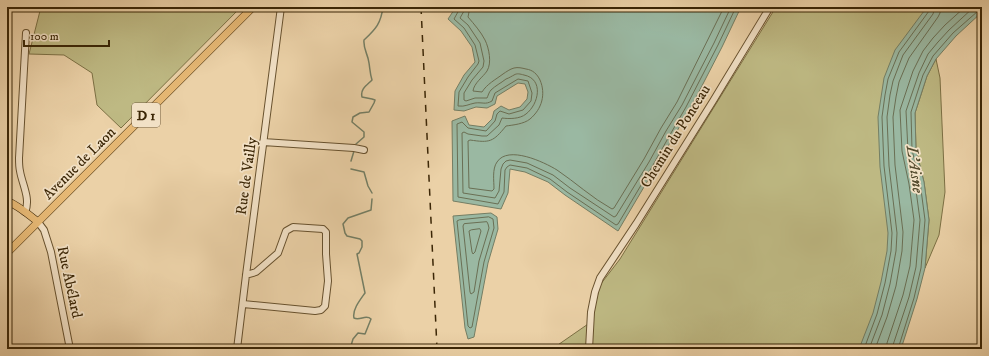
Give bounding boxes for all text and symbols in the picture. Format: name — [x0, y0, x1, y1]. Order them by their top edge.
scale bar — [24, 22, 109, 48]
text: 100 m — [30, 29, 59, 44]
street label: Chemin du Ponceau — [636, 81, 715, 191]
road number: D 1 — [132, 103, 160, 127]
street label: Avenue de Laon — [39, 123, 120, 204]
street label: Rue de Vailly — [232, 135, 261, 216]
water label: L'Aisne — [902, 143, 928, 195]
street label: Rue Abélard — [53, 244, 87, 320]

